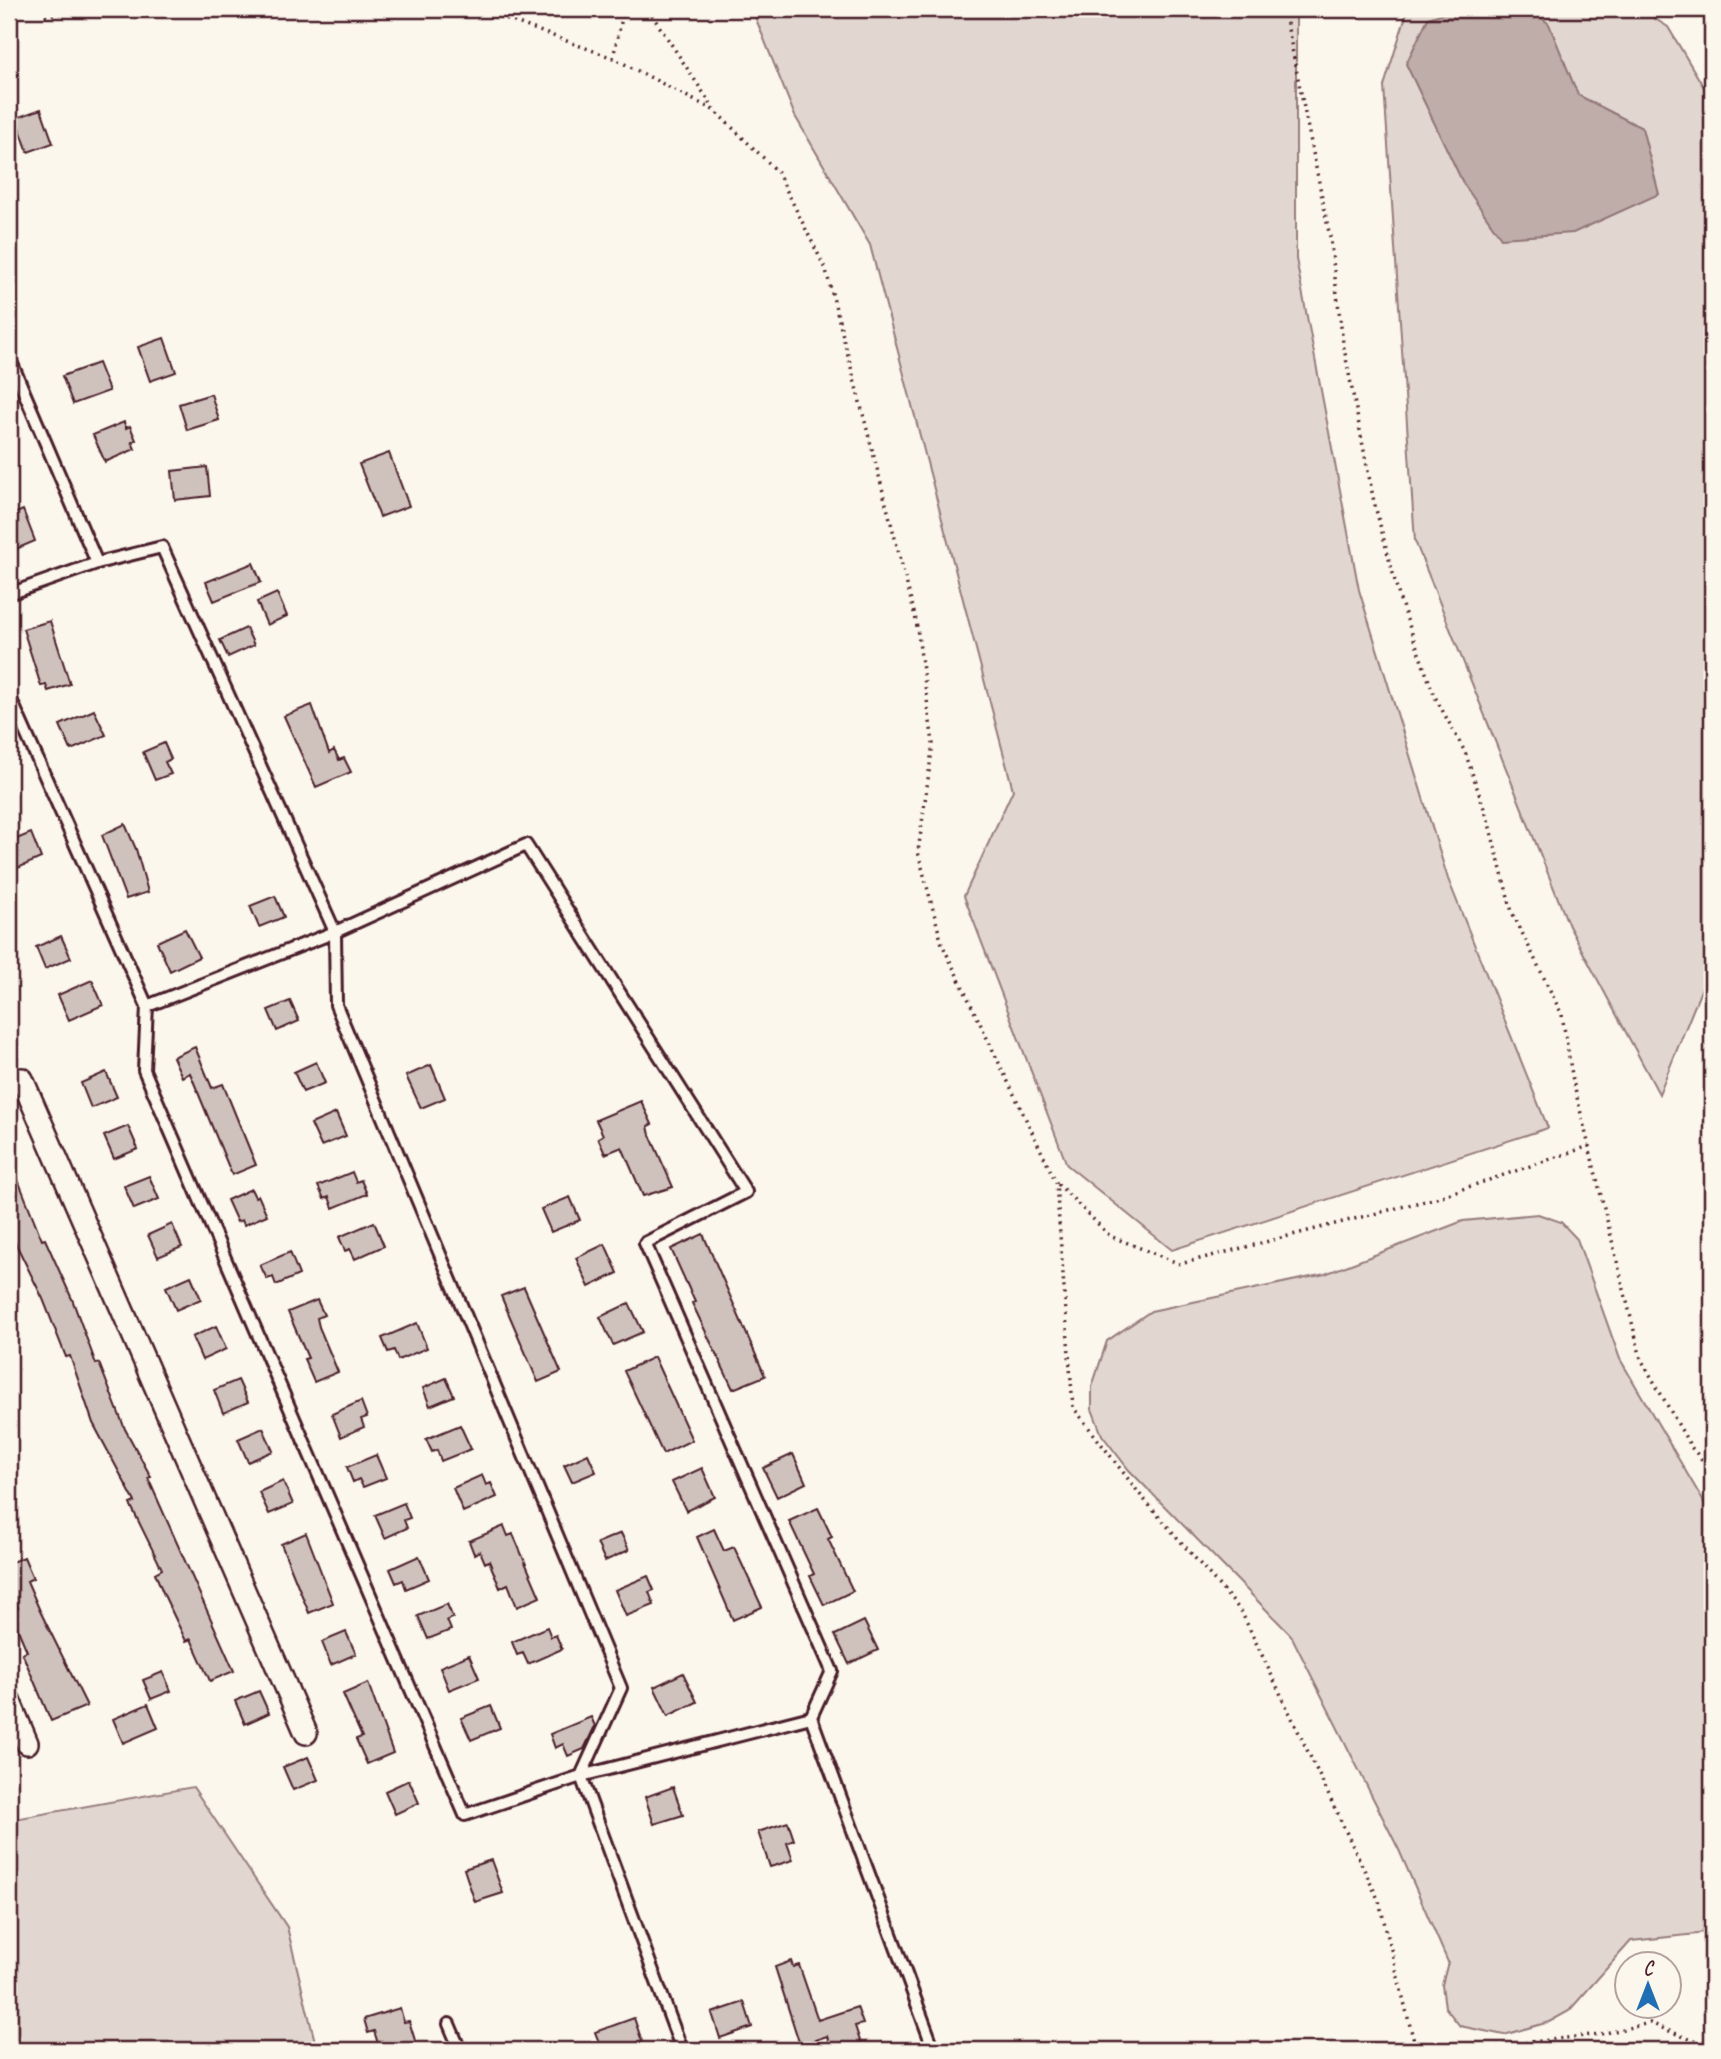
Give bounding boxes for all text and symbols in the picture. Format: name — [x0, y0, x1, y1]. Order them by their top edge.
north arrow — [1612, 1951, 1682, 2021]
text: С — [1643, 1957, 1655, 1981]

